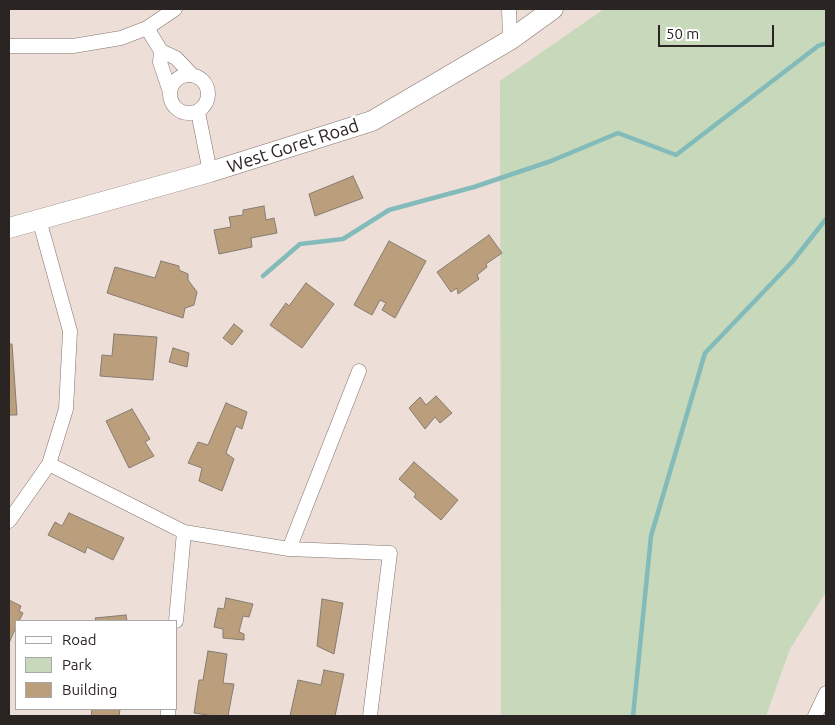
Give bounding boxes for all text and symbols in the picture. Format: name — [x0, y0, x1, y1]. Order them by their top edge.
scale bar — [660, 15, 776, 47]
text: 50 m — [666, 25, 699, 42]
street label: West Goret Road — [224, 115, 362, 177]
legend — [15, 620, 178, 710]
text: Road — [62, 631, 97, 648]
text: Park — [62, 656, 92, 673]
text: Building — [62, 681, 117, 698]

